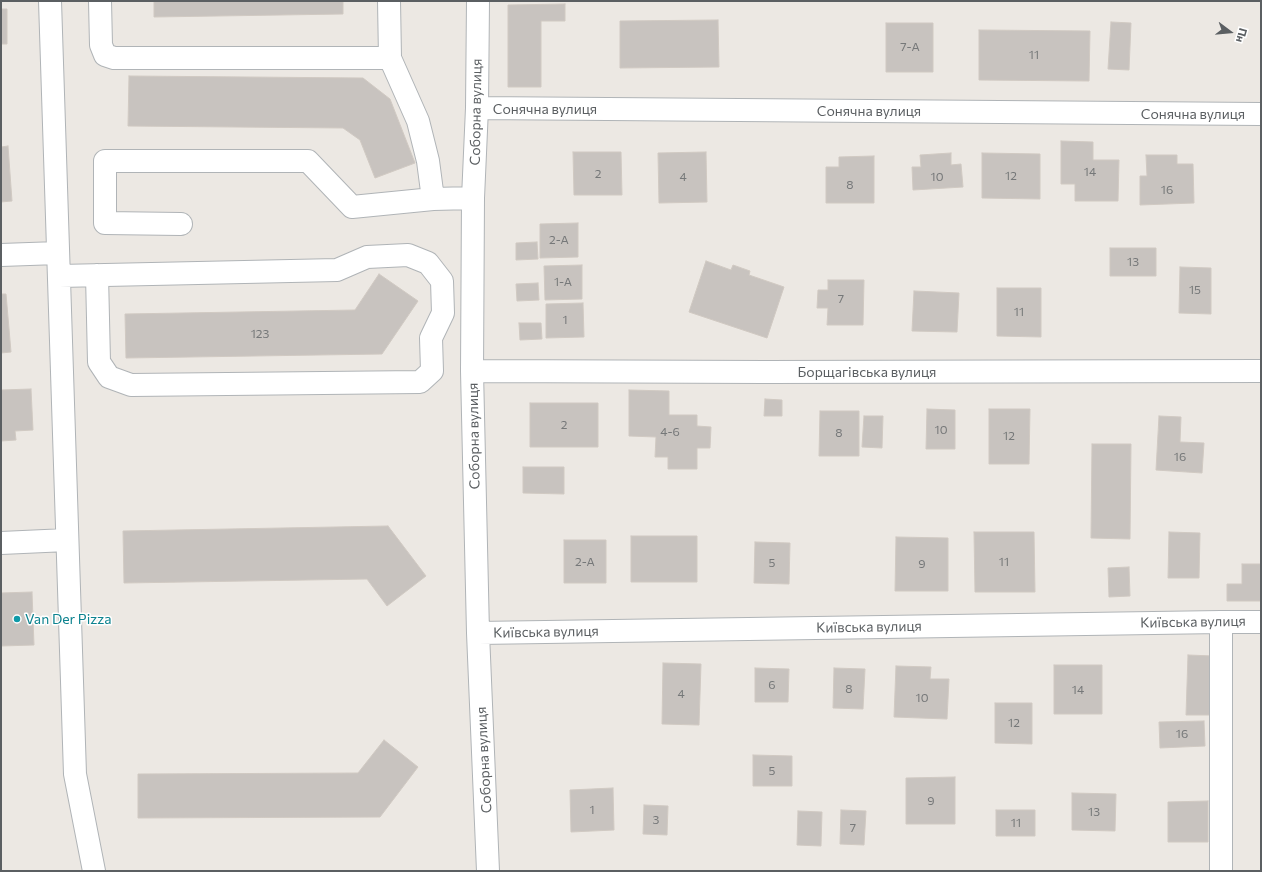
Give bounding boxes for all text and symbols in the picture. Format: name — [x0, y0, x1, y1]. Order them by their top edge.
north arrow — [1210, 12, 1250, 52]
text: Пн — [1234, 27, 1250, 44]
house number: 7-А — [900, 40, 920, 54]
house number: 11 — [1029, 48, 1039, 62]
street label: Соборна вулиця — [467, 59, 485, 165]
street label: Сонячна вулиця — [493, 101, 597, 117]
street label: Сонячна вулиця — [817, 103, 921, 119]
street label: Сонячна вулиця — [1141, 106, 1245, 122]
house number: 14 — [1084, 165, 1096, 179]
house number: 2 — [595, 167, 601, 181]
house number: 12 — [1005, 169, 1017, 183]
house number: 4 — [679, 170, 687, 184]
house number: 10 — [931, 170, 943, 184]
house number: 8 — [846, 178, 854, 192]
house number: 16 — [1161, 183, 1173, 197]
house number: 2-А — [549, 233, 569, 247]
house number: 13 — [1127, 255, 1139, 269]
house number: 1-А — [554, 275, 572, 289]
house number: 15 — [1189, 283, 1201, 297]
house number: 7 — [838, 292, 844, 306]
house number: 11 — [1014, 305, 1024, 319]
house number: 1 — [562, 313, 568, 327]
house number: 123 — [251, 327, 269, 341]
street label: Борщагівська вулиця — [798, 364, 936, 380]
street label: Соборна вулиця — [465, 383, 483, 489]
house number: 2 — [561, 418, 567, 432]
house number: 10 — [935, 423, 947, 437]
house number: 4-6 — [660, 425, 680, 439]
house number: 8 — [835, 426, 843, 440]
house number: 12 — [1003, 429, 1015, 443]
house number: 16 — [1174, 450, 1186, 464]
house number: 2-А — [575, 555, 595, 569]
house number: 11 — [999, 555, 1009, 569]
house number: 5 — [769, 556, 775, 570]
house number: 9 — [918, 557, 926, 571]
place label: Van Der Pizza — [25, 611, 111, 627]
street label: Київська вулиця — [1140, 613, 1246, 631]
marker: Van Der Pizza — [12, 614, 22, 624]
street label: Київська вулиця — [816, 618, 922, 636]
street label: Київська вулиця — [493, 623, 599, 641]
house number: 6 — [768, 678, 776, 692]
house number: 8 — [845, 682, 853, 696]
house number: 14 — [1072, 683, 1084, 697]
house number: 4 — [677, 687, 685, 701]
house number: 10 — [916, 691, 928, 705]
street label: Соборна вулиця — [473, 706, 495, 814]
house number: 12 — [1008, 716, 1020, 730]
house number: 16 — [1176, 727, 1188, 741]
house number: 5 — [769, 764, 775, 778]
house number: 9 — [927, 794, 935, 808]
house number: 1 — [589, 803, 595, 817]
house number: 13 — [1088, 805, 1100, 819]
house number: 3 — [653, 813, 659, 827]
house number: 11 — [1011, 816, 1021, 830]
house number: 7 — [850, 821, 856, 835]

